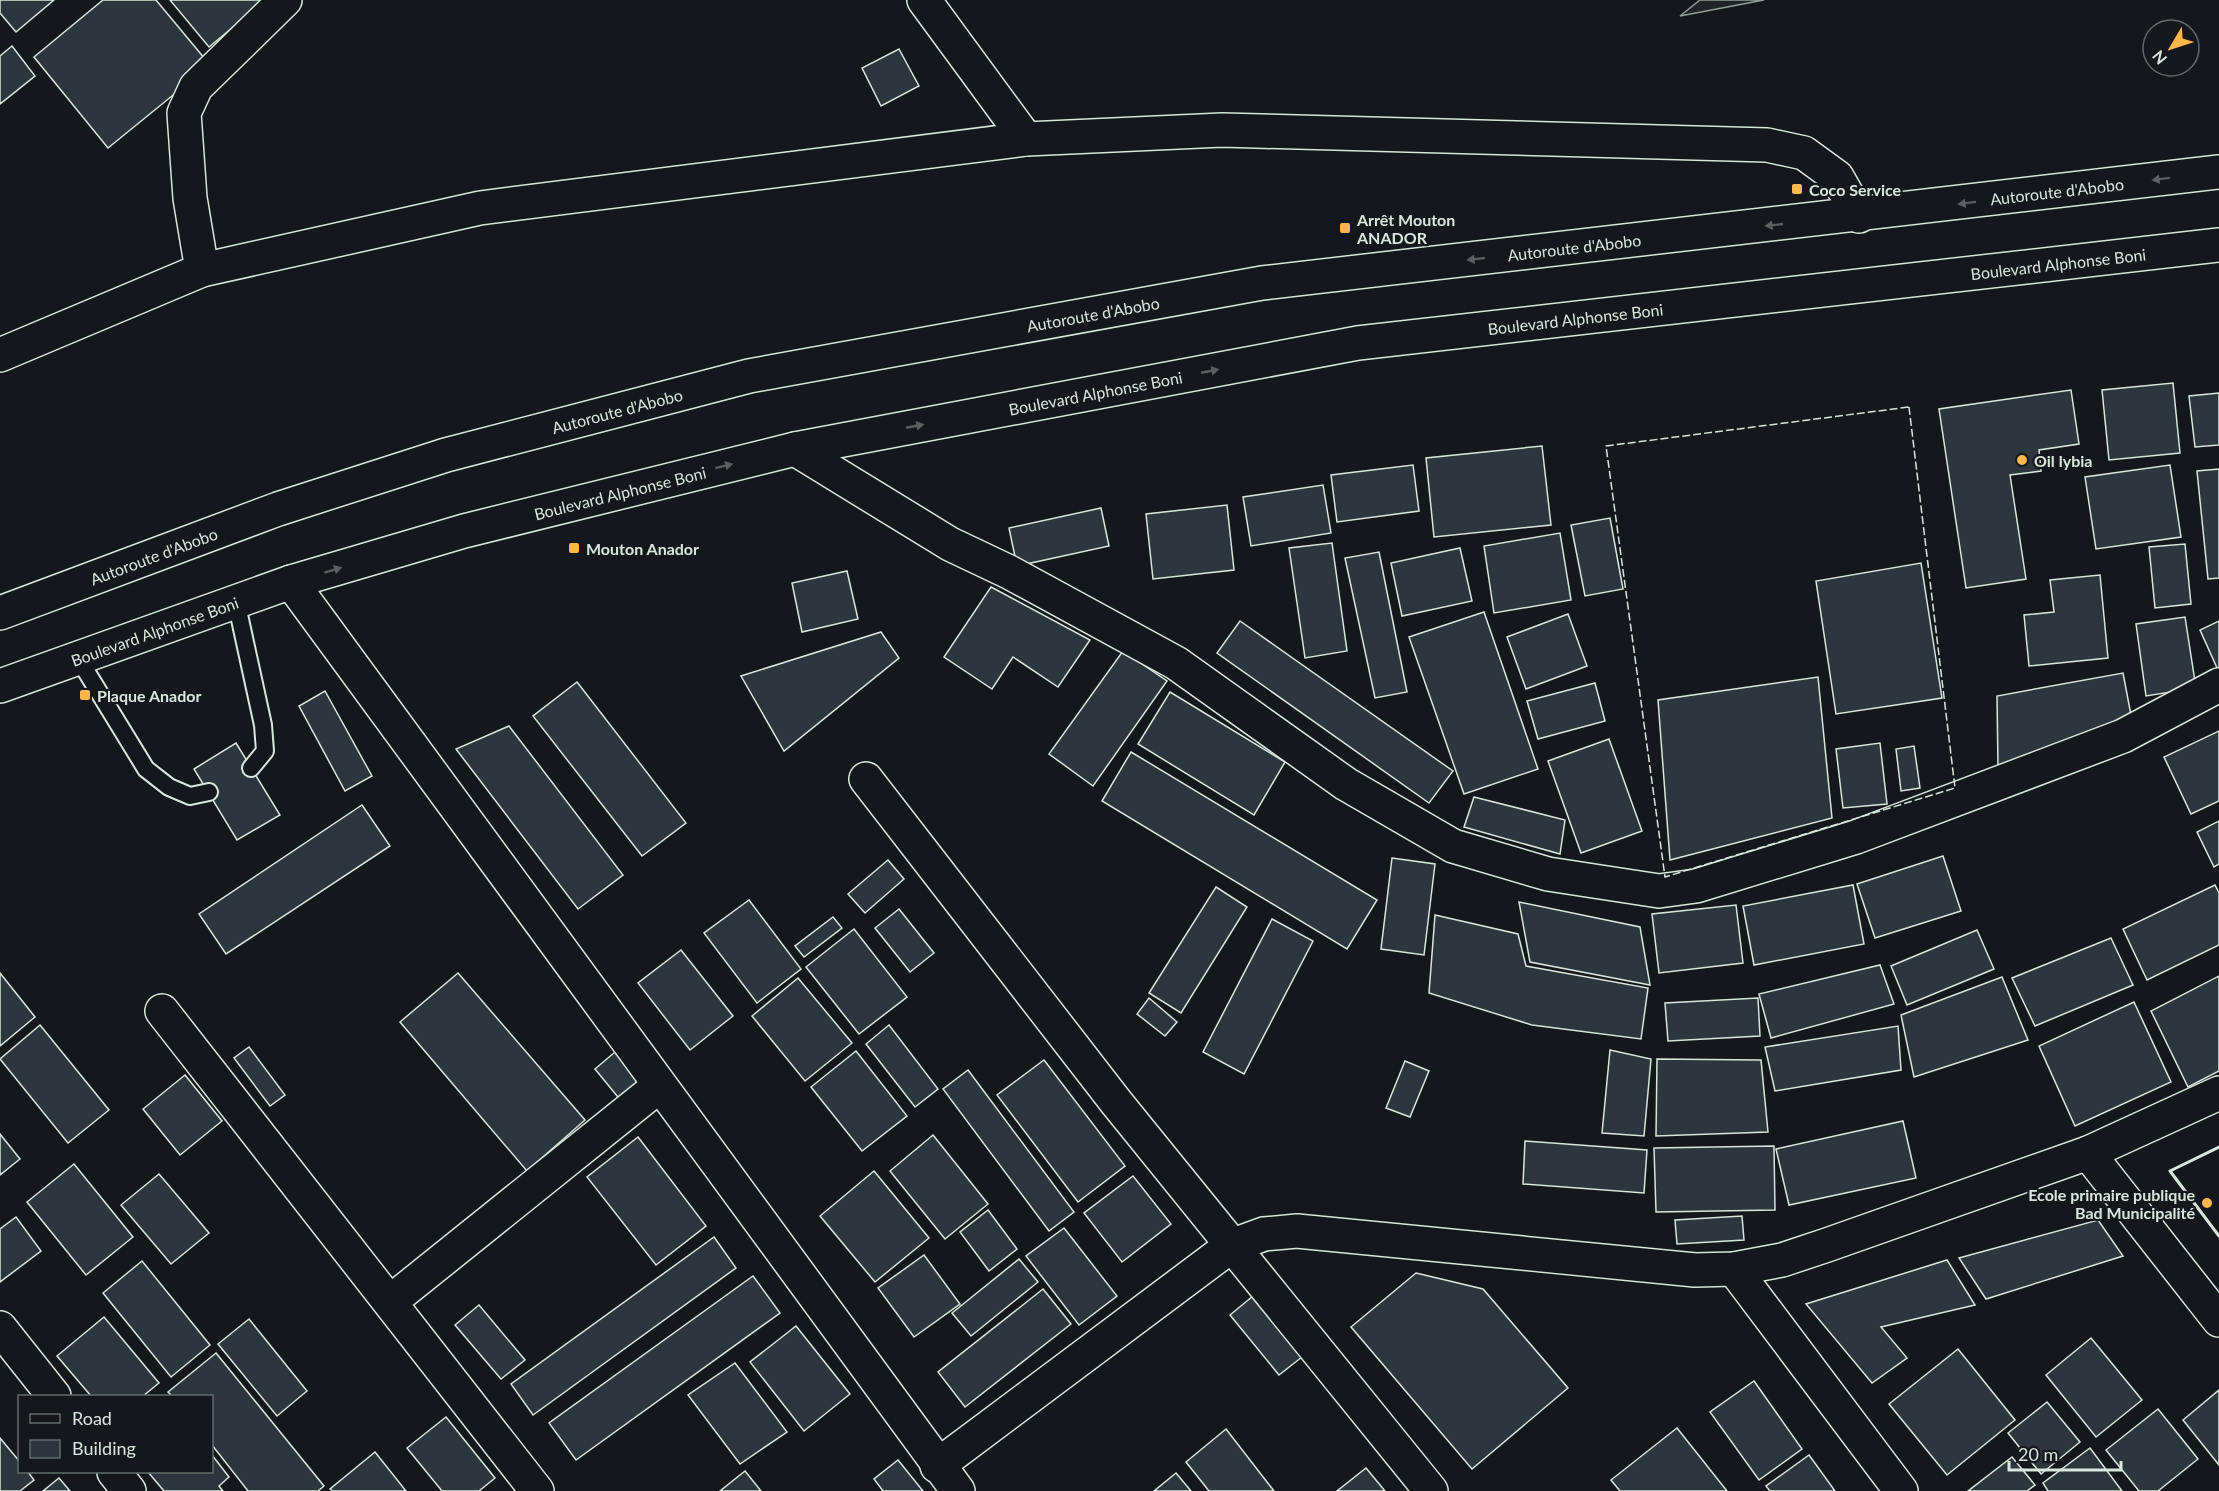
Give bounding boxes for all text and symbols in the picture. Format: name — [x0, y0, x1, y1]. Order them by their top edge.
north arrow — [2141, 18, 2201, 78]
text: N — [2148, 47, 2170, 69]
street label: Autoroute d'Abobo — [1989, 174, 2125, 208]
one-way arrow — [2151, 175, 2170, 184]
place label: Coco Service — [1809, 180, 1902, 199]
marker: Coco Service — [1790, 182, 1804, 196]
one-way arrow — [1958, 198, 1977, 207]
place label: Arrêt Mouton ANADOR — [1356, 210, 1455, 247]
one-way arrow — [1764, 220, 1783, 230]
marker: Arrêt Mouton ANADOR — [1338, 221, 1352, 235]
street label: Autoroute d'Abobo — [1506, 230, 1642, 264]
street label: Boulevard Alphonse Boni — [1969, 244, 2147, 283]
one-way arrow — [1466, 254, 1485, 264]
street label: Autoroute d'Abobo — [1025, 292, 1161, 335]
street label: Boulevard Alphonse Boni — [1487, 299, 1664, 338]
one-way arrow — [1200, 366, 1219, 375]
street label: Boulevard Alphonse Boni — [1007, 367, 1184, 418]
street label: Autoroute d'Abobo — [550, 384, 684, 437]
one-way arrow — [906, 422, 925, 431]
place label: Oil lybia — [2034, 451, 2092, 470]
marker: Oil lybia — [2015, 453, 2029, 467]
one-way arrow — [715, 461, 733, 471]
street label: Boulevard Alphonse Boni — [532, 462, 708, 523]
street label: Autoroute d'Abobo — [87, 523, 220, 588]
place label: Mouton Anador — [586, 539, 699, 558]
marker: Mouton Anador — [567, 541, 581, 555]
one-way arrow — [324, 565, 342, 574]
street label: Boulevard Alphonse Boni — [68, 592, 241, 669]
place label: Plaque Anador — [97, 686, 201, 705]
marker: Plaque Anador — [78, 688, 92, 702]
place label: Ecole primaire publique Bad Municipalité — [2028, 1185, 2195, 1222]
marker: Ecole primaire publique Bad Municipalité — [2200, 1196, 2214, 1210]
legend — [18, 1395, 213, 1473]
text: Road — [72, 1407, 112, 1429]
scale bar — [2009, 1434, 2122, 1472]
text: Building — [72, 1437, 136, 1459]
text: 20 m — [2018, 1443, 2058, 1465]

